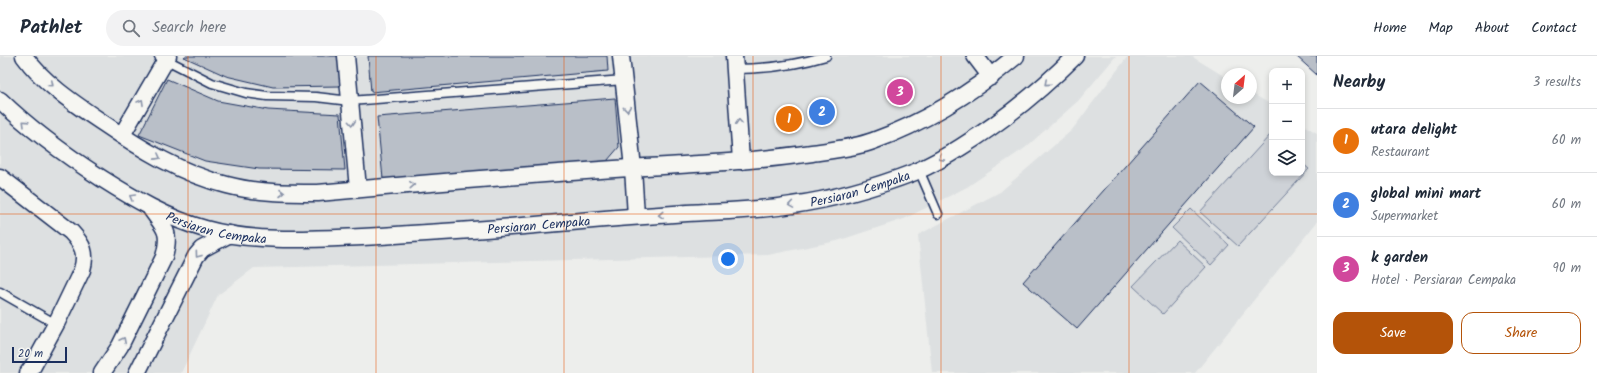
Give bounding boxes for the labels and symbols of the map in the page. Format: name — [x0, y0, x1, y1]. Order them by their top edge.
north arrow — [1221, 68, 1257, 104]
pin: 3 — [887, 77, 913, 107]
one-way arrow — [1044, 79, 1052, 86]
one-way arrow — [46, 80, 54, 87]
pin: 2 — [809, 97, 835, 127]
one-way arrow — [137, 99, 144, 106]
pin: 1 — [776, 104, 802, 134]
one-way arrow — [622, 106, 631, 112]
one-way arrow — [734, 119, 743, 125]
one-way arrow — [348, 120, 357, 126]
one-way arrow — [22, 121, 30, 128]
one-way arrow — [154, 152, 162, 160]
one-way arrow — [938, 154, 945, 161]
street label: Persiaran Cempaka — [808, 166, 913, 214]
one-way arrow — [409, 180, 415, 189]
one-way arrow — [279, 188, 285, 197]
one-way arrow — [129, 195, 136, 202]
one-way arrow — [788, 200, 794, 209]
street label: Persiaran Cempaka — [162, 207, 267, 250]
one-way arrow — [658, 210, 665, 219]
street label: Persiaran Cempaka — [487, 211, 591, 241]
your location — [718, 249, 738, 269]
one-way arrow — [196, 250, 203, 257]
one-way arrow — [118, 336, 125, 344]
scale bar — [12, 345, 67, 364]

